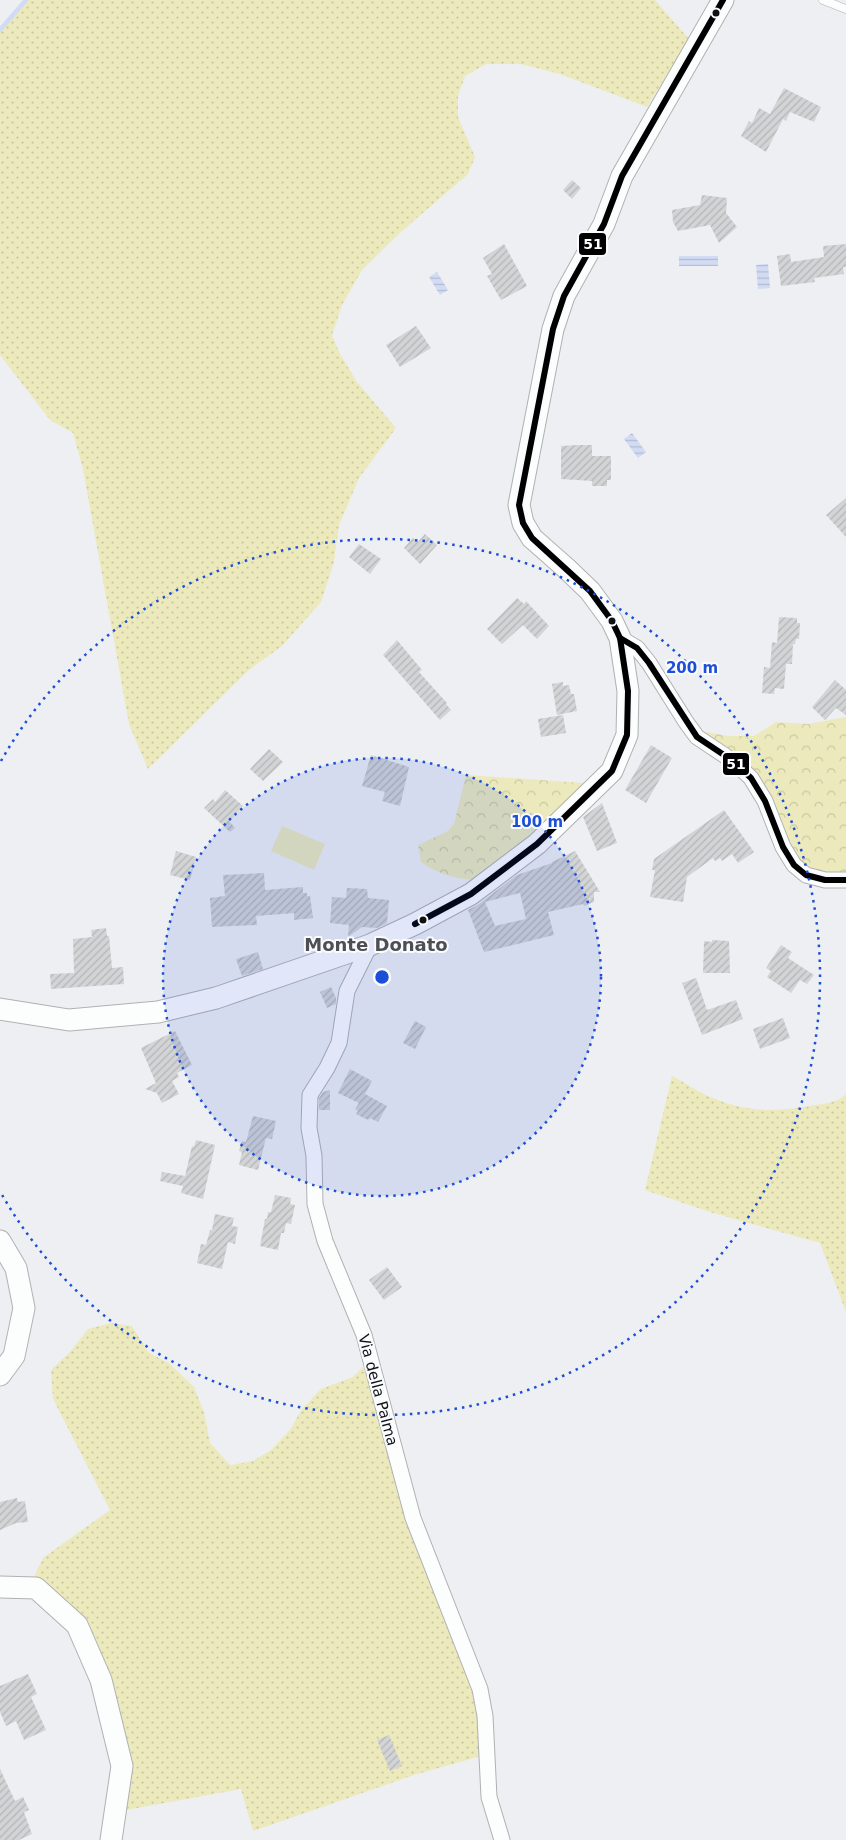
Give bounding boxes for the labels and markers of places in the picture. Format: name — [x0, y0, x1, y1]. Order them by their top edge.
unlabelled marker — [711, 8, 721, 18]
unlabelled marker — [607, 616, 617, 626]
unlabelled marker — [418, 915, 428, 925]
centre of rings — [373, 968, 391, 986]

